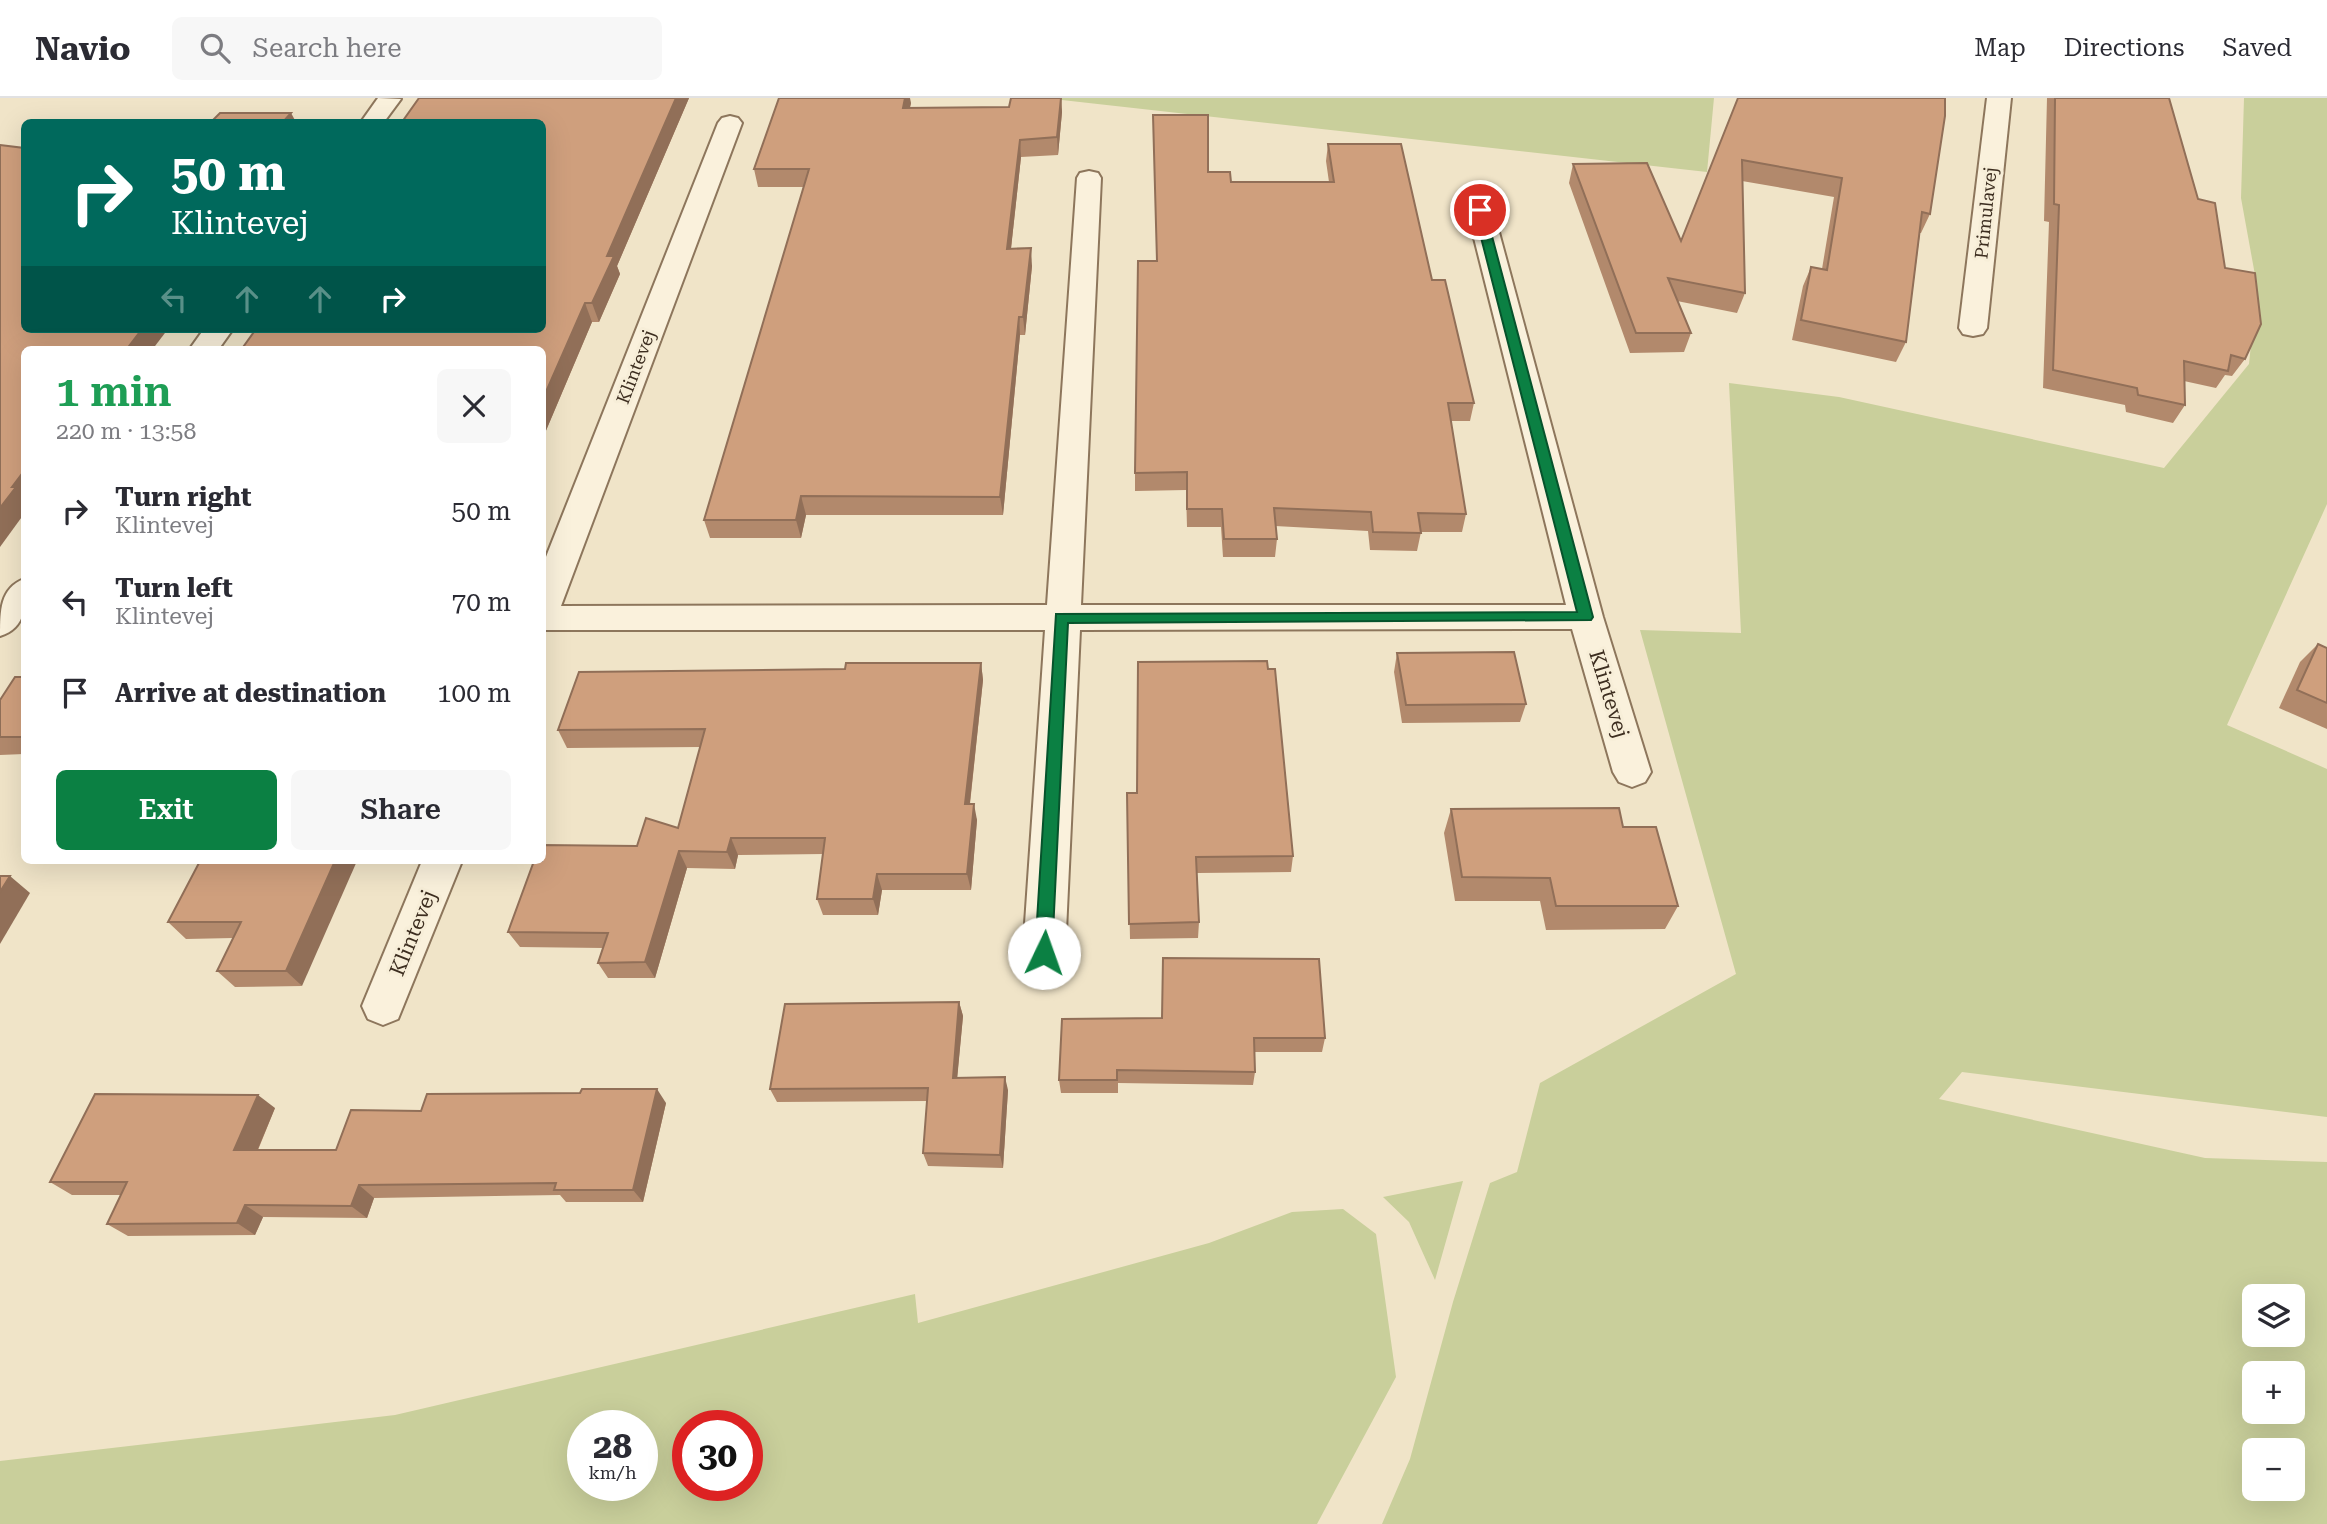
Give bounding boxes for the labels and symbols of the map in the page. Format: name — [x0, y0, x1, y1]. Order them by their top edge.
street label: Primulavej — [1970, 166, 2001, 260]
pin — [1450, 180, 1510, 240]
street label: Klintevej — [612, 327, 659, 407]
street label: Klintevej — [1584, 647, 1634, 741]
street label: Klintevej — [385, 887, 441, 979]
position arrow — [1007, 916, 1081, 990]
speed limit sign: 30 — [672, 1410, 763, 1501]

